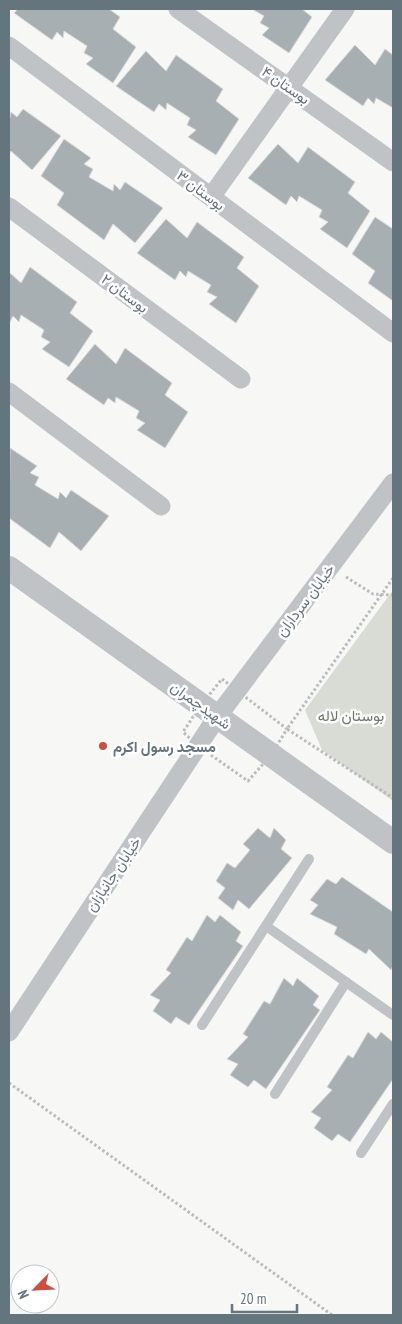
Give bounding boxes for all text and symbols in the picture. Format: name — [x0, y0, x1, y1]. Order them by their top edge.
street label: بوستان ۴ — [258, 62, 314, 108]
street label: بوستان ۳ — [173, 166, 229, 214]
street label: بوستان ۲ — [98, 269, 152, 317]
street label: خیابان سرداران — [272, 560, 338, 640]
street label: شهیدچمران — [167, 677, 235, 734]
park label: بوستان لاله — [318, 706, 384, 725]
place label: مسجد رسول اکرم — [113, 737, 216, 757]
marker: مسجد رسول اکرم — [97, 740, 109, 752]
street label: خیابان جانبازان — [81, 833, 145, 915]
north arrow — [10, 1264, 60, 1314]
scale bar — [232, 1282, 297, 1314]
text: N — [13, 1287, 33, 1301]
text: 20 m — [240, 1289, 266, 1308]

